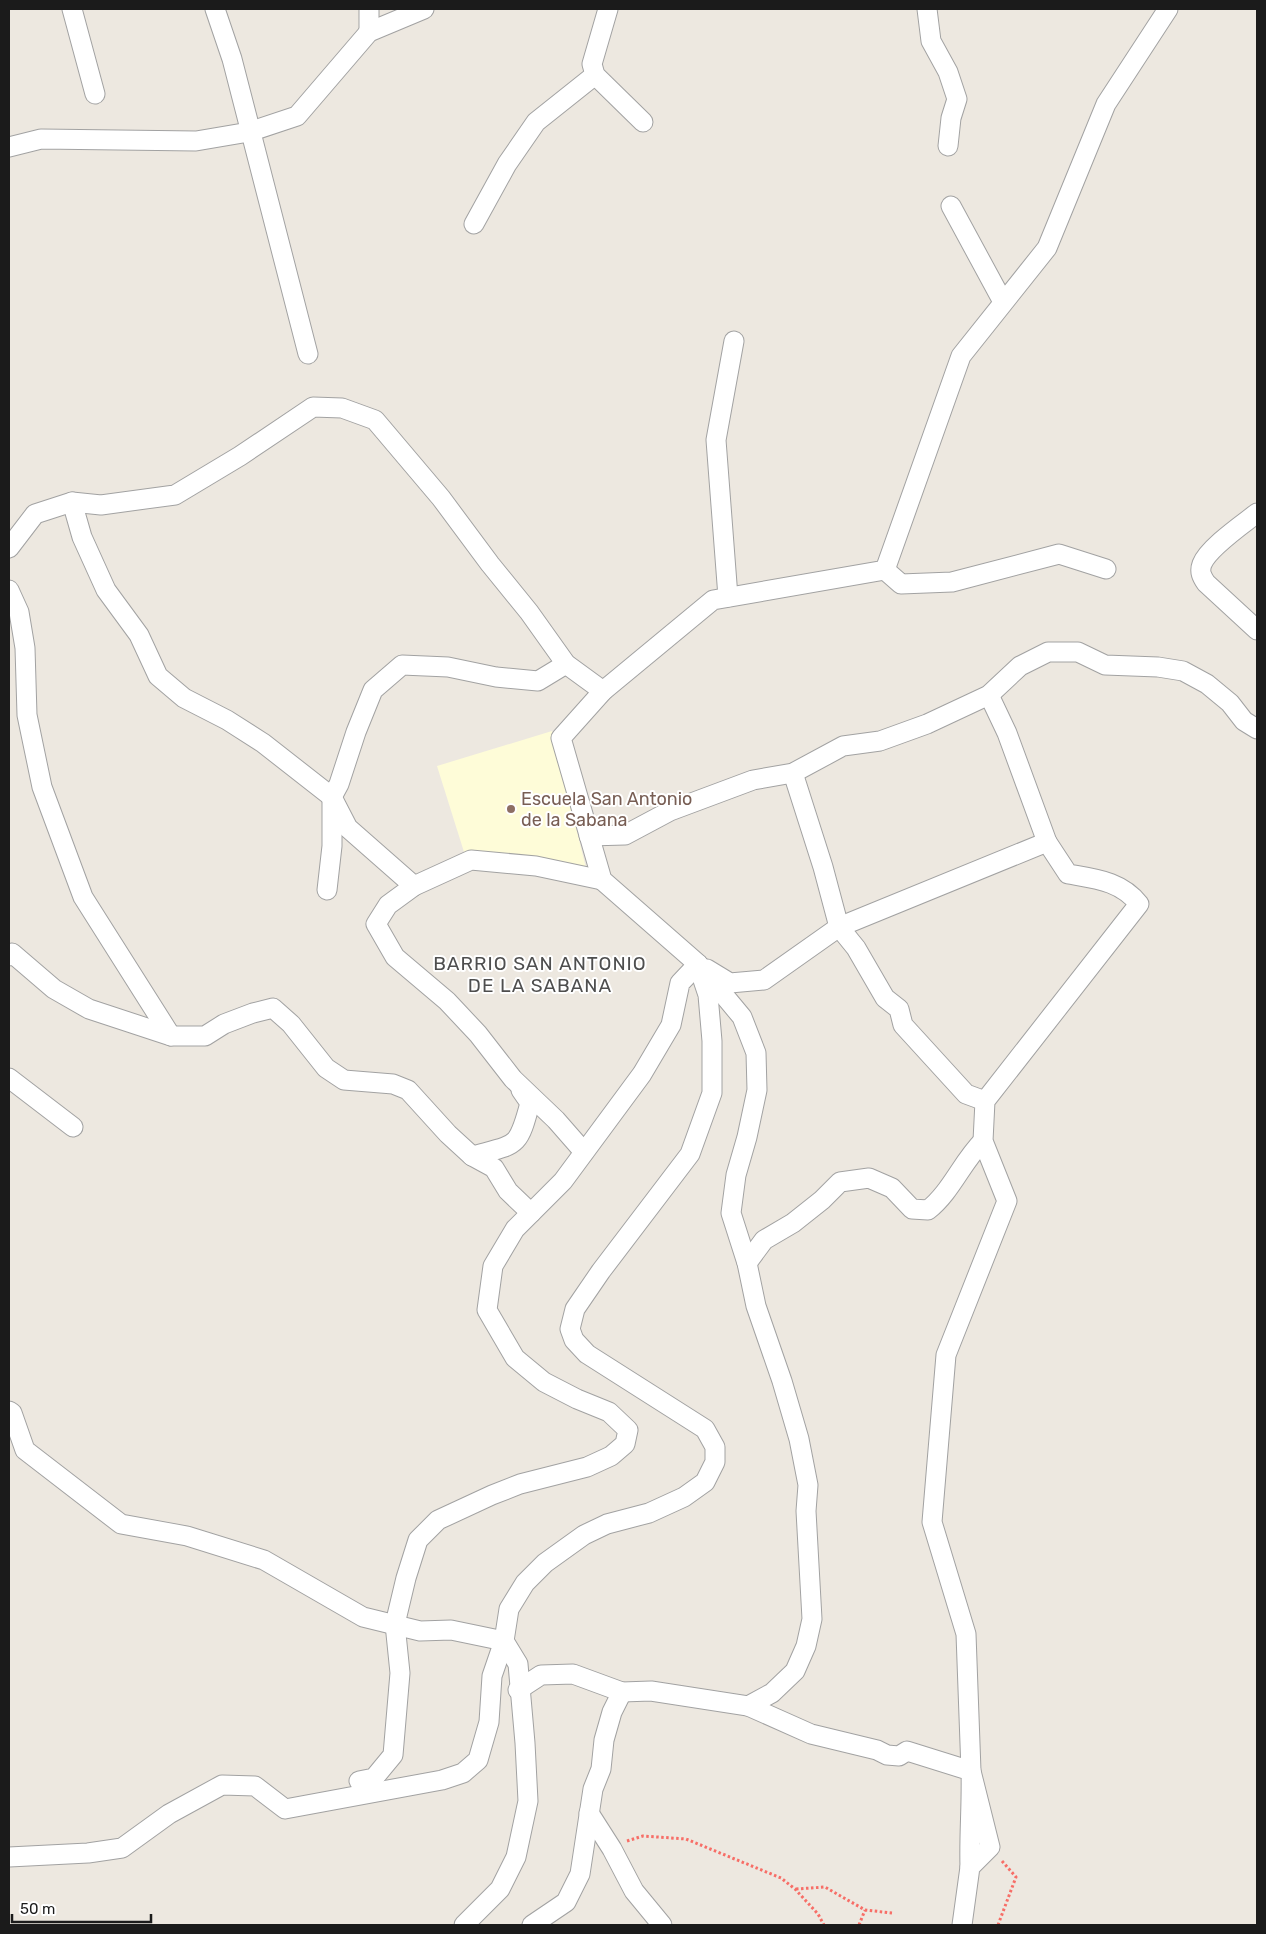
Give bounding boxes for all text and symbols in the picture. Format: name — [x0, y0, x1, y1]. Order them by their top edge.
place label: Escuela San Antonio de la Sabana — [521, 788, 692, 831]
marker: Escuela San Antonio de la Sabana — [505, 803, 517, 815]
district label: BARRIO SAN ANTONIO DE LA SABANA — [433, 952, 647, 997]
scale bar — [12, 1892, 151, 1924]
text: 50 m — [20, 1900, 55, 1918]

